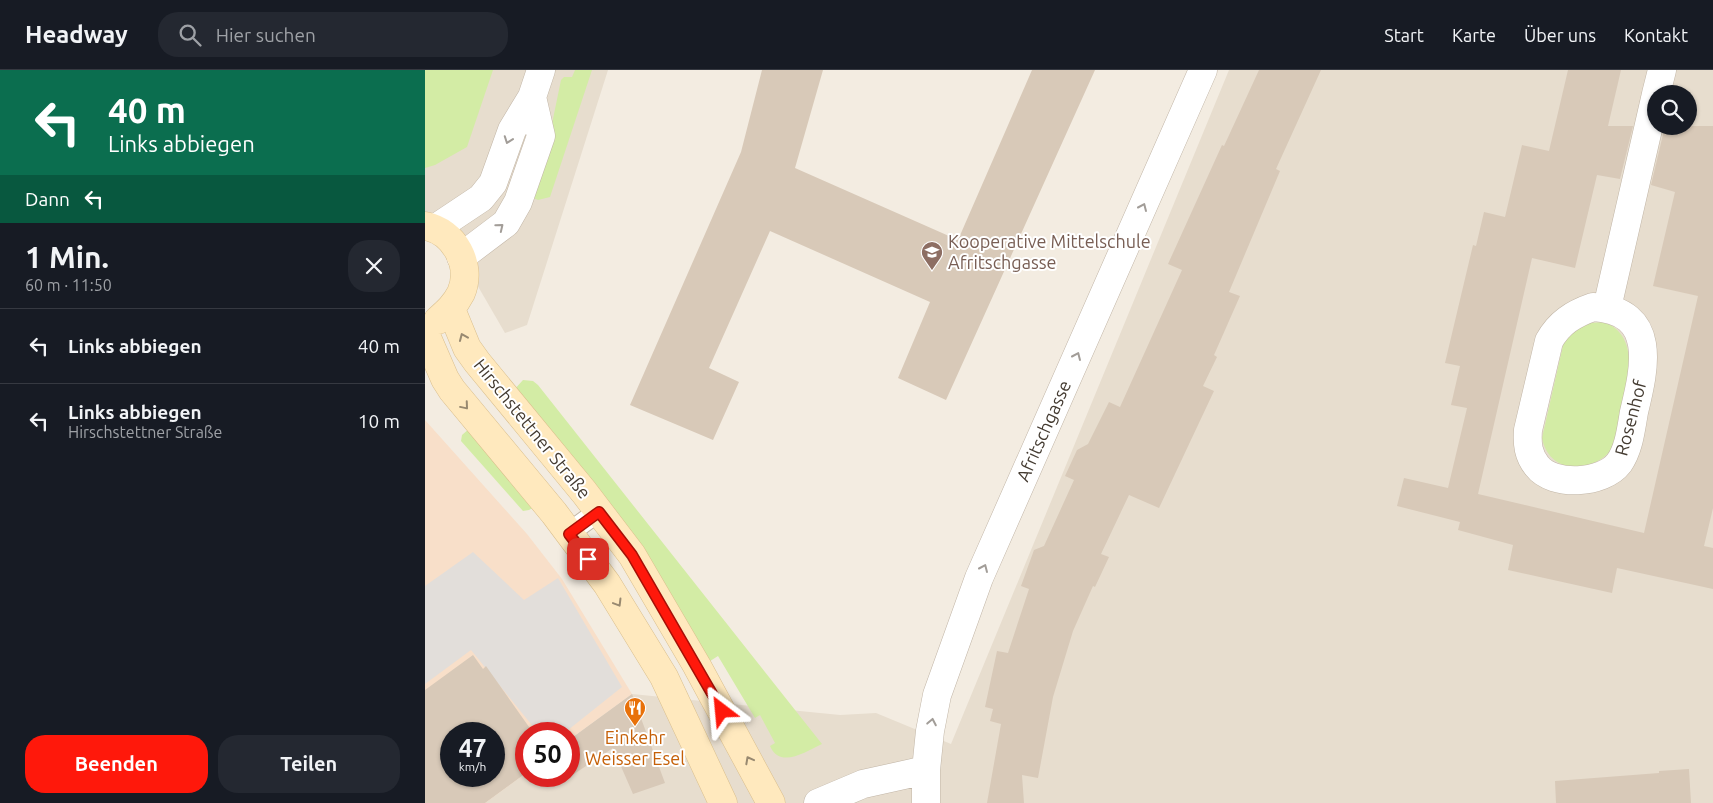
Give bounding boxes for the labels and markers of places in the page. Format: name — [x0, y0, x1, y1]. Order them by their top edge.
place label: Kooperative Mittelschule Afritschgasse — [948, 231, 1151, 272]
school or university icon: Kooperative Mittelschule Afritschgasse — [920, 240, 944, 271]
pin — [567, 538, 609, 580]
restaurant icon: Einkehr Weisser Esel — [623, 696, 647, 727]
place label: Einkehr Weisser Esel — [585, 727, 685, 768]

